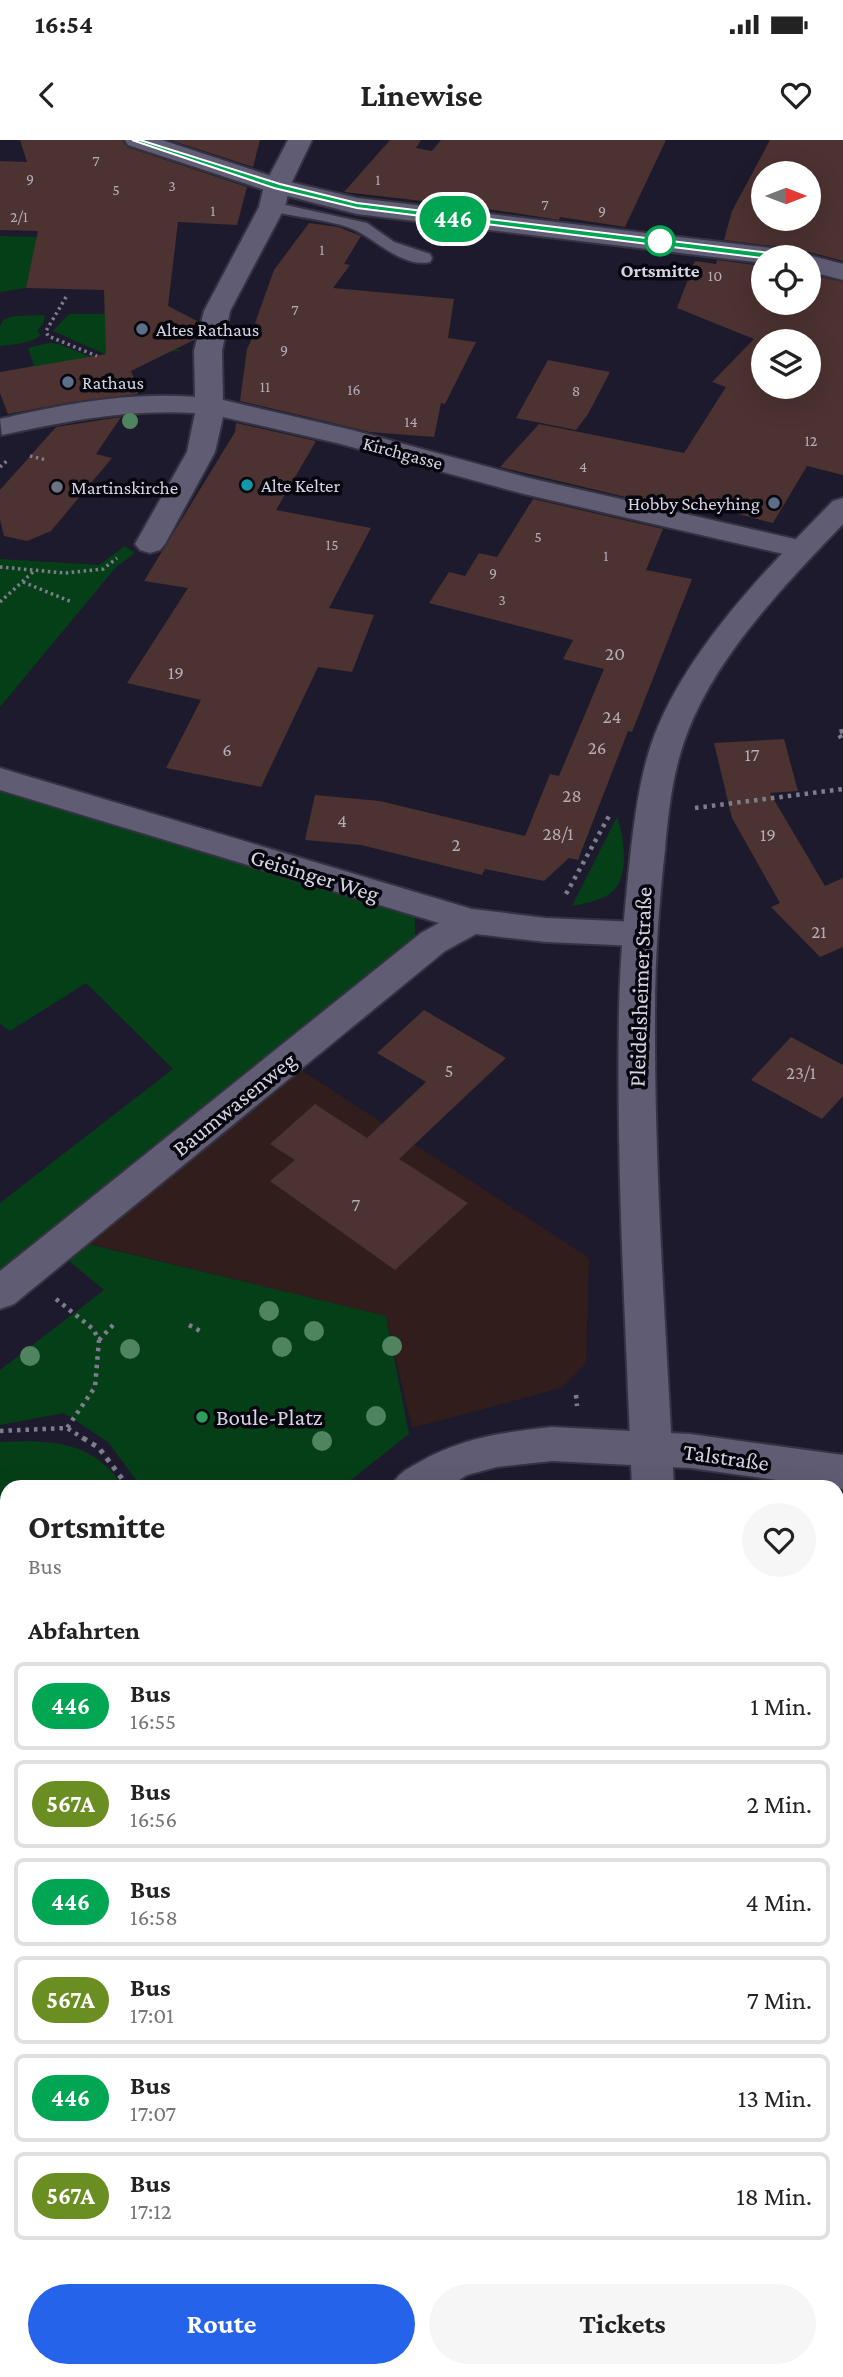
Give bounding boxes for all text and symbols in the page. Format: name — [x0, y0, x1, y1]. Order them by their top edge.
text: 16:54 — [35, 10, 93, 39]
icon: back — [28, 76, 66, 114]
icon: heart — [777, 76, 815, 114]
text: Linewise — [360, 77, 483, 113]
house number: 7 — [92, 152, 100, 169]
north arrow — [751, 161, 821, 231]
map controls — [751, 161, 821, 399]
house number: 9 — [26, 170, 34, 187]
house number: 1 — [375, 171, 381, 188]
house number: 3 — [168, 177, 176, 194]
house number: 5 — [112, 181, 120, 198]
line badge: 446 — [413, 196, 493, 242]
house number: 7 — [541, 196, 549, 213]
house number: 1 — [210, 202, 216, 219]
house number: 9 — [598, 202, 606, 219]
text: 446 — [434, 205, 472, 232]
house number: 2/1 — [10, 208, 28, 225]
marker: Ortsmitte — [645, 226, 675, 256]
house number: 1 — [319, 241, 325, 258]
button: locate — [751, 245, 821, 315]
place label: Ortsmitte — [620, 260, 700, 281]
house number: 10 — [708, 267, 722, 284]
house number: 7 — [291, 301, 299, 318]
place label: Altes Rathaus — [156, 319, 259, 340]
marker: Altes Rathaus — [134, 321, 150, 337]
button: layers — [751, 329, 821, 399]
house number: 9 — [280, 341, 288, 358]
place label: Rathaus — [82, 372, 144, 393]
marker: Rathaus — [60, 374, 76, 390]
house number: 11 — [260, 378, 270, 395]
house number: 16 — [347, 381, 361, 398]
house number: 8 — [572, 382, 580, 399]
house number: 14 — [404, 413, 418, 430]
street label: Kirchgasse — [361, 432, 445, 474]
house number: 12 — [805, 432, 818, 449]
house number: 4 — [579, 458, 587, 475]
place label: Alte Kelter — [261, 475, 340, 496]
place label: Martinskirche — [71, 477, 178, 498]
marker: Alte Kelter — [239, 477, 255, 493]
marker: Martinskirche — [49, 479, 65, 495]
place label: Hobby Scheyhing — [628, 493, 760, 514]
marker: Hobby Scheyhing — [766, 495, 782, 511]
house number: 5 — [534, 528, 542, 545]
house number: 15 — [326, 536, 338, 553]
house number: 1 — [603, 547, 609, 564]
house number: 9 — [489, 564, 497, 581]
house number: 3 — [498, 591, 506, 608]
house number: 20 — [605, 643, 625, 664]
house number: 19 — [168, 662, 184, 683]
house number: 24 — [603, 706, 621, 727]
house number: 26 — [588, 737, 606, 758]
house number: 6 — [222, 739, 232, 760]
house number: 17 — [744, 744, 760, 765]
house number: 28 — [562, 785, 582, 806]
house number: 4 — [337, 810, 347, 831]
house number: 28/1 — [542, 823, 574, 844]
house number: 19 — [760, 824, 776, 845]
house number: 2 — [451, 834, 461, 855]
street label: Geisinger Weg — [248, 843, 382, 907]
street label: Pleidelsheimer Straße — [624, 886, 656, 1088]
house number: 21 — [811, 921, 827, 942]
street label: Baumwasenweg — [167, 1046, 301, 1162]
house number: 5 — [445, 1060, 453, 1081]
house number: 23/1 — [786, 1062, 816, 1083]
house number: 7 — [352, 1194, 361, 1215]
place label: Boule-Platz — [216, 1404, 323, 1430]
marker: Boule-Platz — [194, 1409, 210, 1425]
street label: Talstraße — [681, 1438, 771, 1476]
button: heart — [742, 1503, 816, 1577]
text: Ortsmitte — [28, 1508, 165, 1545]
text: Bus — [28, 1553, 62, 1579]
text: Abfahrten — [28, 1616, 140, 1645]
text: Bus — [130, 1679, 171, 1708]
text: 446 — [51, 1692, 90, 1719]
text: 1 Min. — [750, 1692, 812, 1721]
text: 16:55 — [130, 1708, 176, 1734]
text: Bus — [130, 1777, 171, 1806]
text: 567A — [46, 1790, 95, 1817]
text: 2 Min. — [746, 1790, 812, 1819]
text: 16:56 — [130, 1806, 177, 1832]
text: Bus — [130, 1875, 171, 1904]
text: 446 — [51, 1888, 90, 1915]
text: 4 Min. — [746, 1888, 812, 1917]
text: 16:58 — [130, 1904, 178, 1930]
text: Bus — [130, 1973, 171, 2002]
text: 567A — [46, 1986, 95, 2013]
text: 7 Min. — [747, 1986, 812, 2015]
text: 17:01 — [130, 2002, 174, 2028]
text: Bus — [130, 2071, 171, 2100]
text: 446 — [51, 2084, 90, 2111]
text: 13 Min. — [738, 2084, 812, 2113]
text: 17:07 — [130, 2100, 176, 2126]
text: Bus — [130, 2169, 171, 2198]
text: 567A — [46, 2182, 95, 2209]
text: 18 Min. — [736, 2182, 812, 2211]
text: 17:12 — [130, 2198, 172, 2224]
button: Route — [28, 2284, 415, 2364]
button: Tickets — [429, 2284, 816, 2364]

